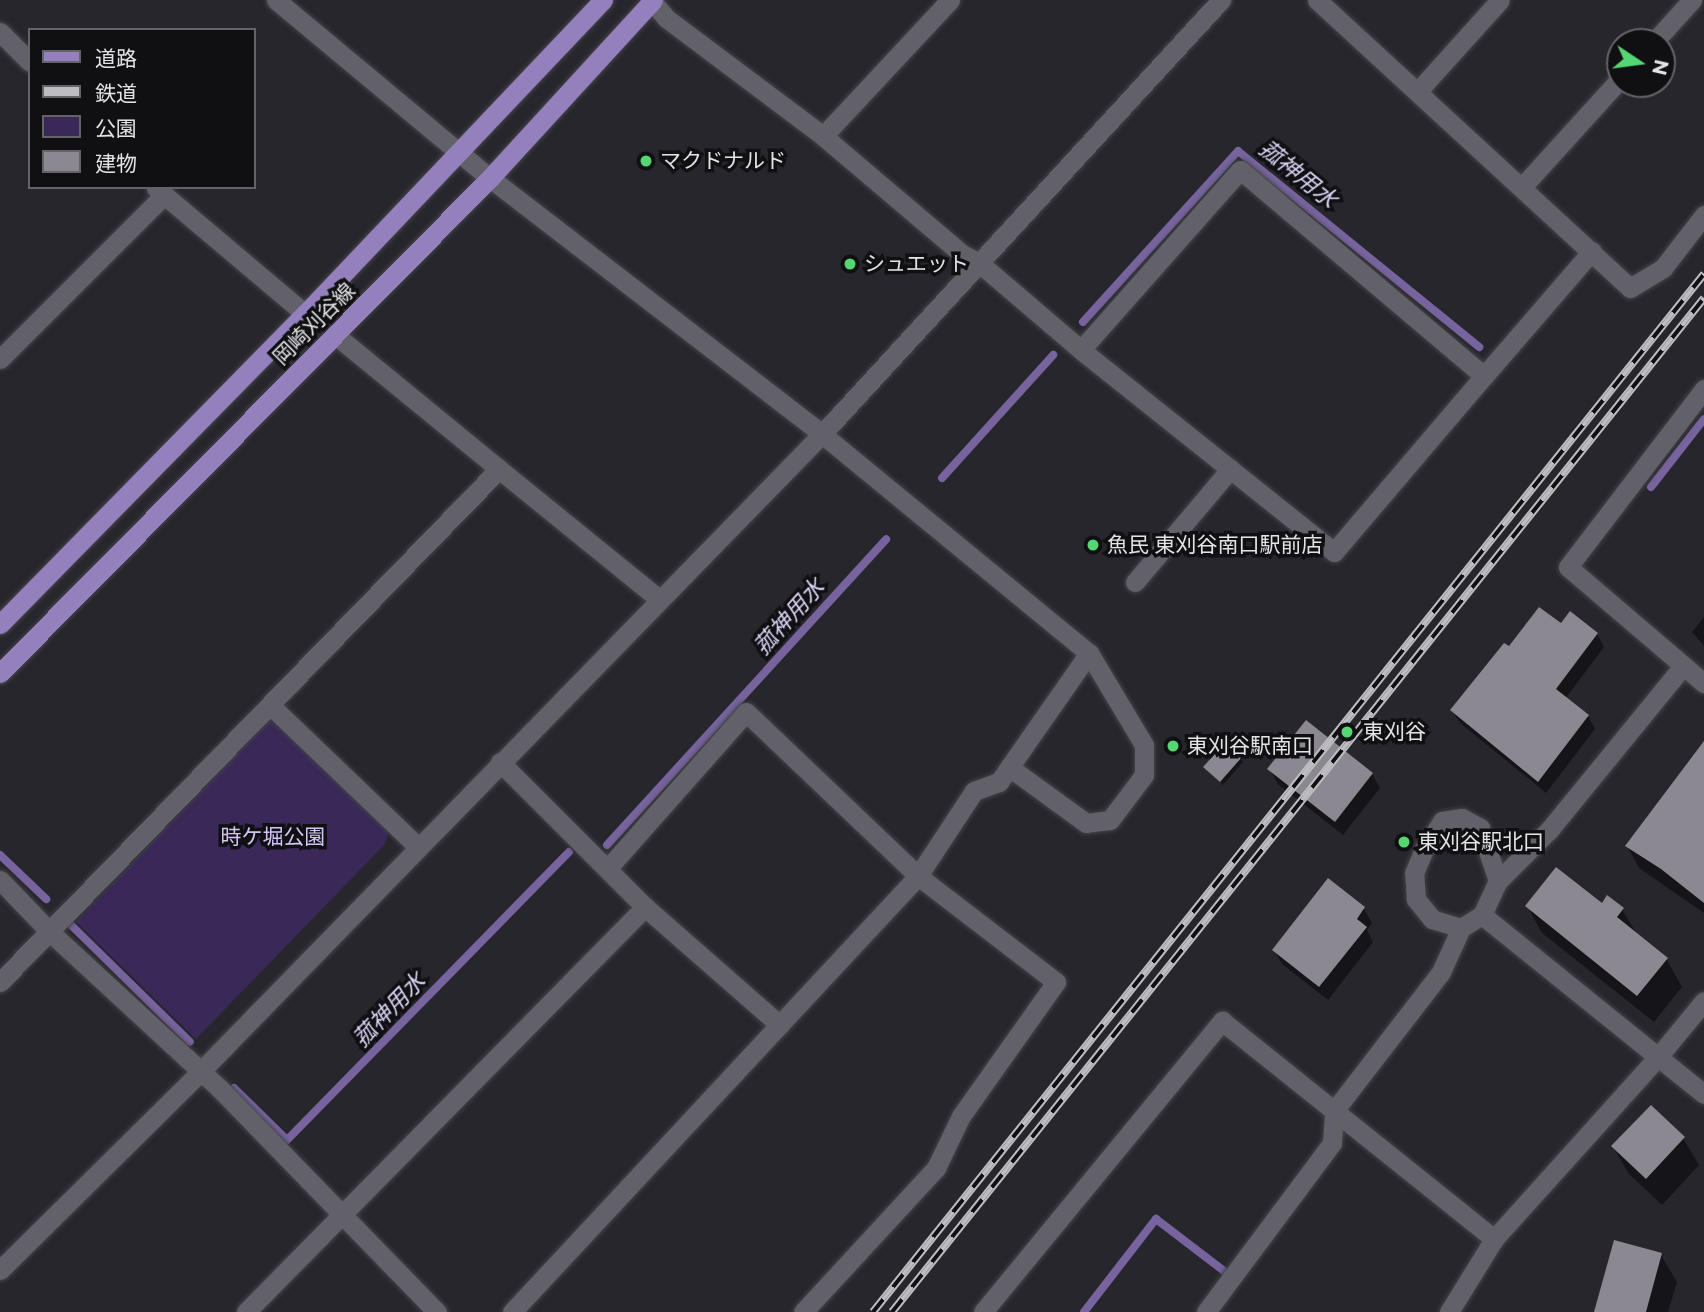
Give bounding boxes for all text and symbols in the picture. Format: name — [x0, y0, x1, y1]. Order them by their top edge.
legend — [28, 28, 256, 189]
north arrow — [1606, 28, 1676, 98]
text: 道路 — [95, 46, 137, 71]
text: N — [1647, 57, 1673, 77]
text: 鉄道 — [95, 81, 137, 106]
text: 公園 — [95, 116, 137, 141]
water label: 菰神用水 — [1254, 134, 1342, 214]
place label: マクドナルド — [660, 148, 786, 174]
text: 建物 — [95, 151, 137, 176]
marker: マクドナルド — [638, 153, 654, 169]
place label: シュエット — [864, 251, 969, 277]
marker: シュエット — [842, 256, 858, 272]
street label: 岡崎刈谷線 — [268, 278, 360, 370]
place label: 魚民 東刈谷南口駅前店 — [1107, 532, 1323, 558]
marker: 魚民 東刈谷南口駅前店 — [1085, 537, 1101, 553]
water label: 菰神用水 — [748, 574, 830, 660]
place label: 東刈谷 — [1363, 719, 1426, 745]
marker: 東刈谷 — [1337, 722, 1357, 742]
place label: 東刈谷駅南口 — [1187, 733, 1313, 759]
marker: 東刈谷駅南口 — [1165, 738, 1181, 754]
park label: 時ケ堀公園 — [221, 824, 325, 850]
place label: 東刈谷駅北口 — [1418, 829, 1544, 855]
marker: 東刈谷駅北口 — [1396, 834, 1412, 850]
water label: 菰神用水 — [347, 967, 431, 1053]

